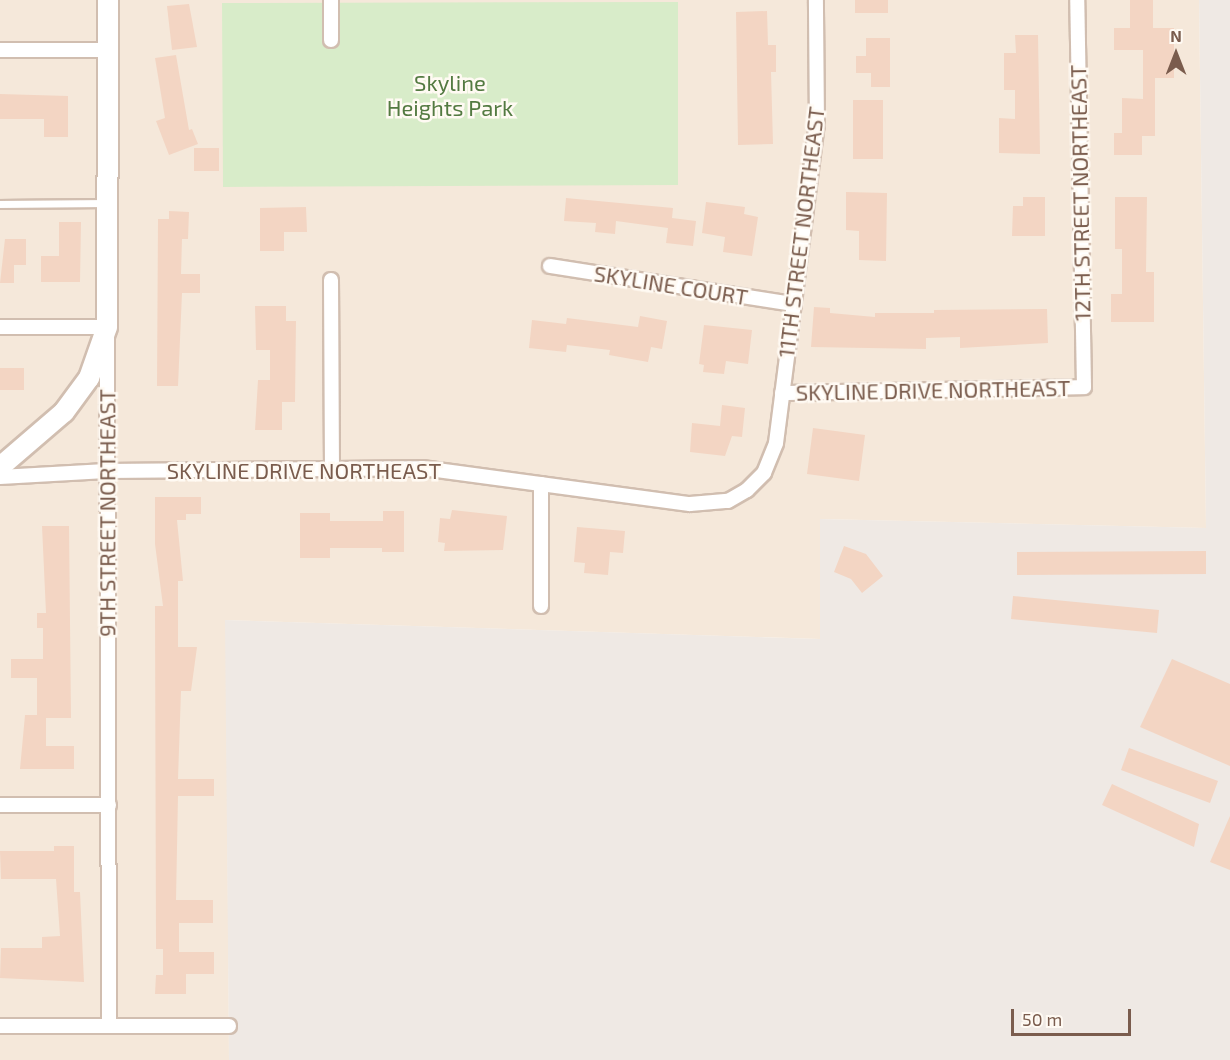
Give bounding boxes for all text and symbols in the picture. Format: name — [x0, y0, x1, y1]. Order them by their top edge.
north arrow — [1146, 24, 1206, 84]
text: N — [1170, 26, 1182, 45]
street label: 12TH STREET NORTHEAST — [1065, 64, 1095, 322]
park label: Skyline Heights Park — [387, 69, 513, 120]
street label: 11TH STREET NORTHEAST — [772, 105, 830, 359]
street label: SKYLINE COURT — [592, 260, 750, 310]
street label: SKYLINE DRIVE NORTHEAST — [796, 374, 1070, 406]
street label: 9TH STREET NORTHEAST — [94, 389, 120, 637]
street label: SKYLINE DRIVE NORTHEAST — [167, 458, 441, 484]
scale bar — [1014, 997, 1134, 1035]
text: 50 m — [1022, 1008, 1062, 1030]

